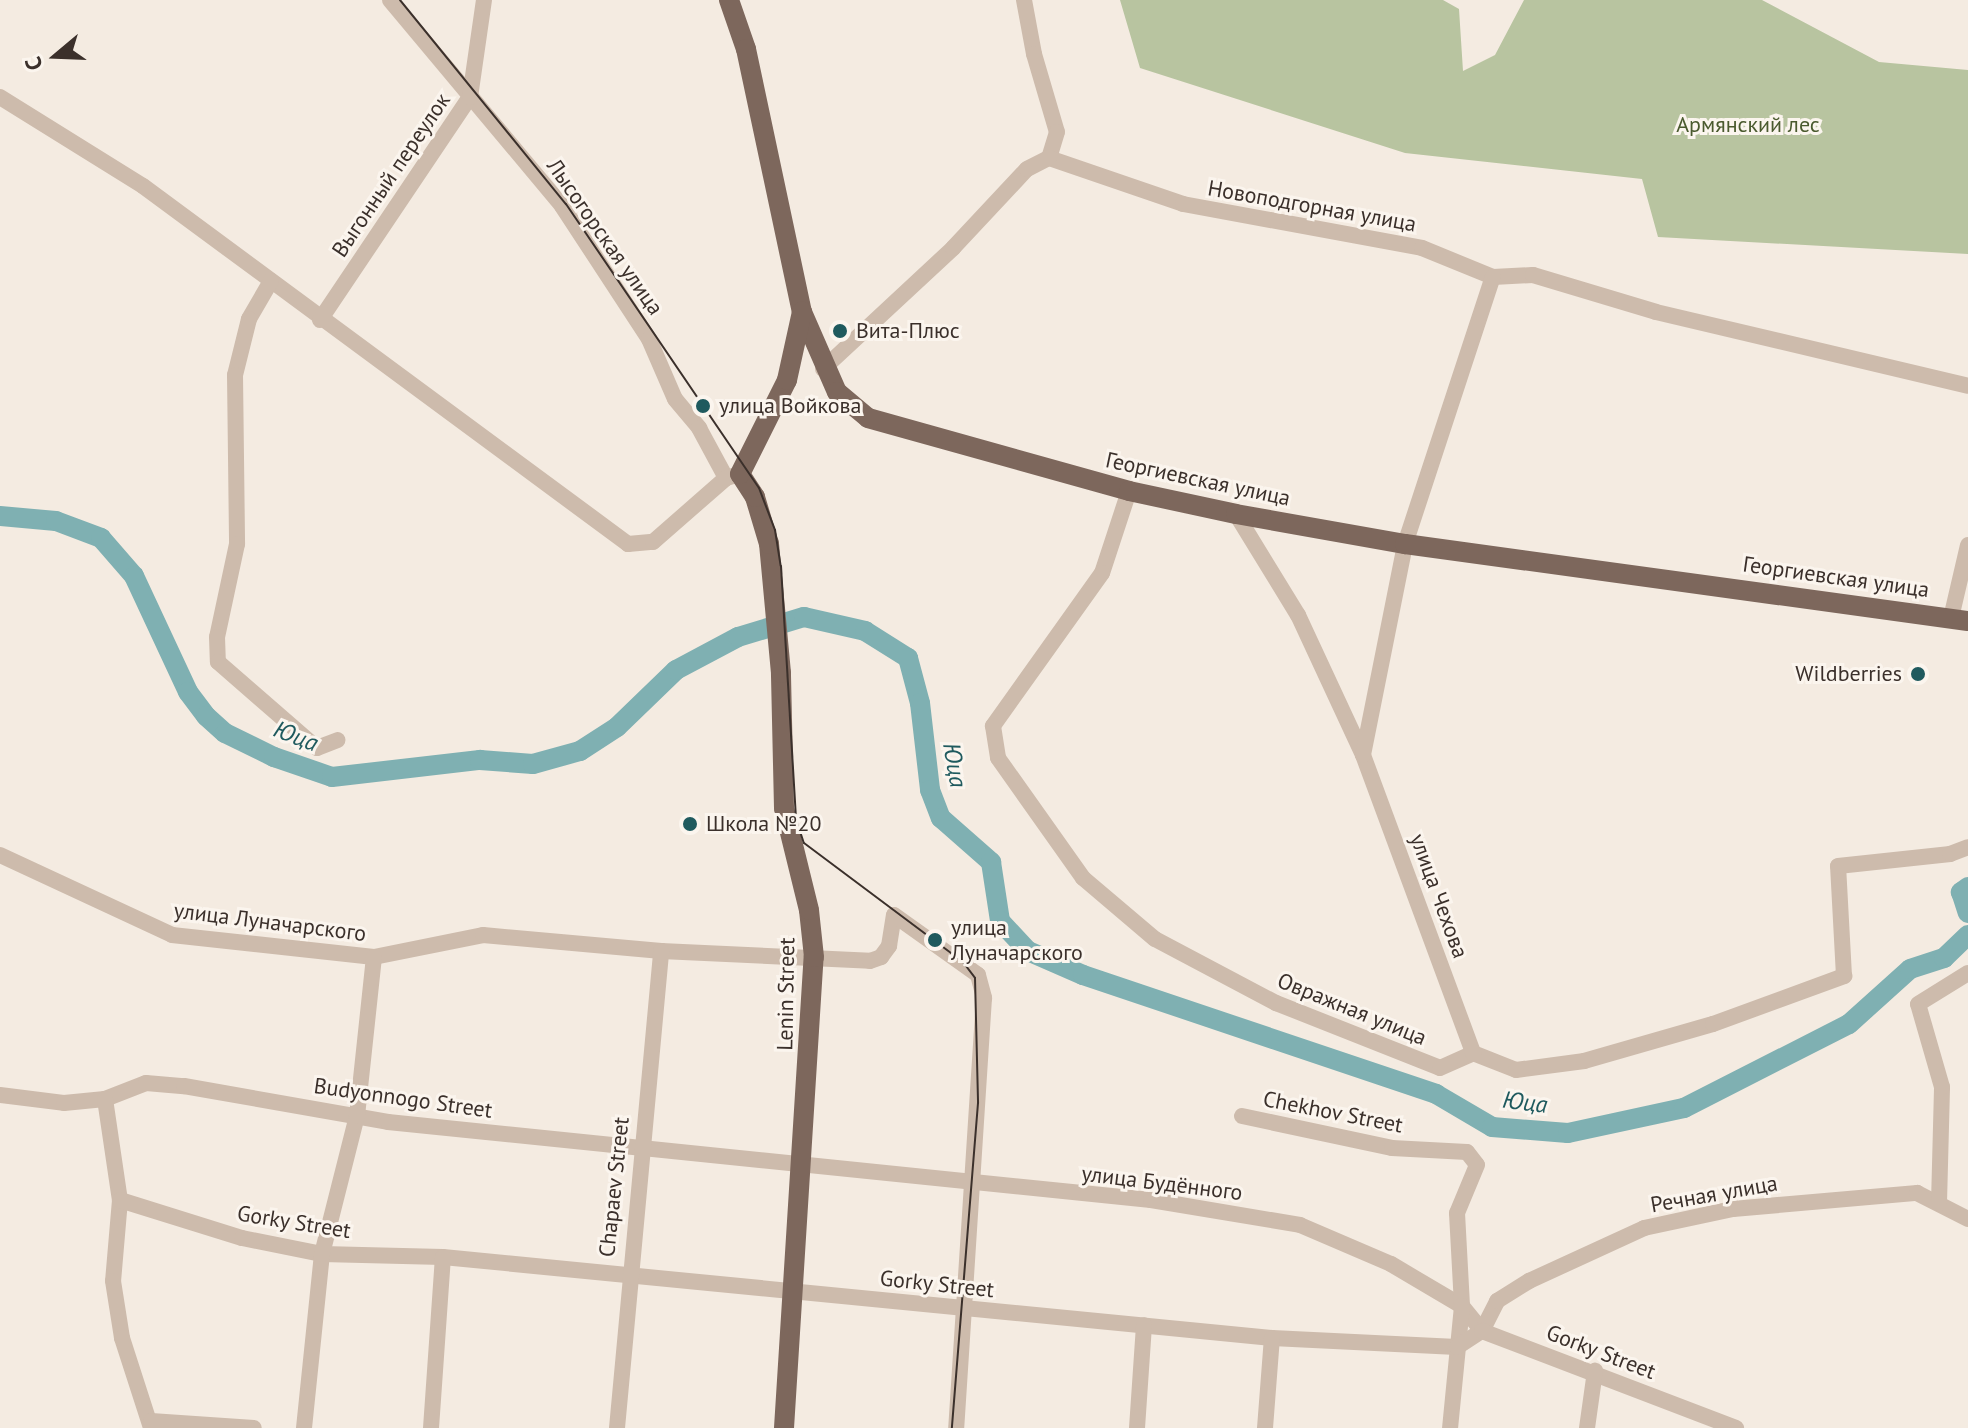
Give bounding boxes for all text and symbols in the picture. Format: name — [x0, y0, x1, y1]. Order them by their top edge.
north arrow — [16, 16, 96, 96]
text: С — [18, 53, 49, 74]
street label: Выгонный переулок — [326, 88, 456, 262]
park label: Армянский лес — [1676, 112, 1820, 138]
street label: Лысогорская улица — [541, 154, 669, 320]
street label: Новоподгорная улица — [1206, 175, 1418, 237]
place label: Вита-Плюс — [856, 318, 960, 344]
marker: Вита-Плюс — [831, 322, 849, 340]
place label: улица Войкова — [719, 393, 861, 419]
marker: улица Войкова — [694, 397, 712, 415]
street label: Георгиевская улица — [1103, 447, 1293, 511]
street label: Георгиевская улица — [1741, 551, 1931, 603]
place label: Wildberries — [1795, 661, 1902, 687]
marker: Wildberries — [1909, 665, 1927, 683]
water label: Юца — [270, 714, 322, 758]
water label: Юца — [937, 740, 973, 790]
place label: Школа №20 — [706, 811, 822, 837]
marker: Школа №20 — [681, 815, 699, 833]
street label: улица Чехова — [1404, 830, 1474, 962]
street label: улица Луначарского — [172, 897, 368, 947]
place label: улица Луначарского — [951, 914, 1083, 966]
marker: улица Луначарского — [926, 931, 944, 949]
street label: Lenin Street — [772, 937, 800, 1051]
street label: Овражная улица — [1274, 967, 1430, 1051]
street label: Budyonnogo Street — [312, 1072, 494, 1124]
street label: Chekhov Street — [1261, 1085, 1405, 1139]
water label: Юца — [1501, 1085, 1549, 1119]
street label: Chapaev Street — [593, 1115, 635, 1259]
street label: улица Будённого — [1080, 1160, 1244, 1206]
street label: Речная улица — [1648, 1170, 1780, 1218]
street label: Gorky Street — [235, 1200, 353, 1244]
street label: Gorky Street — [878, 1265, 996, 1303]
street label: Gorky Street — [1542, 1319, 1660, 1385]

